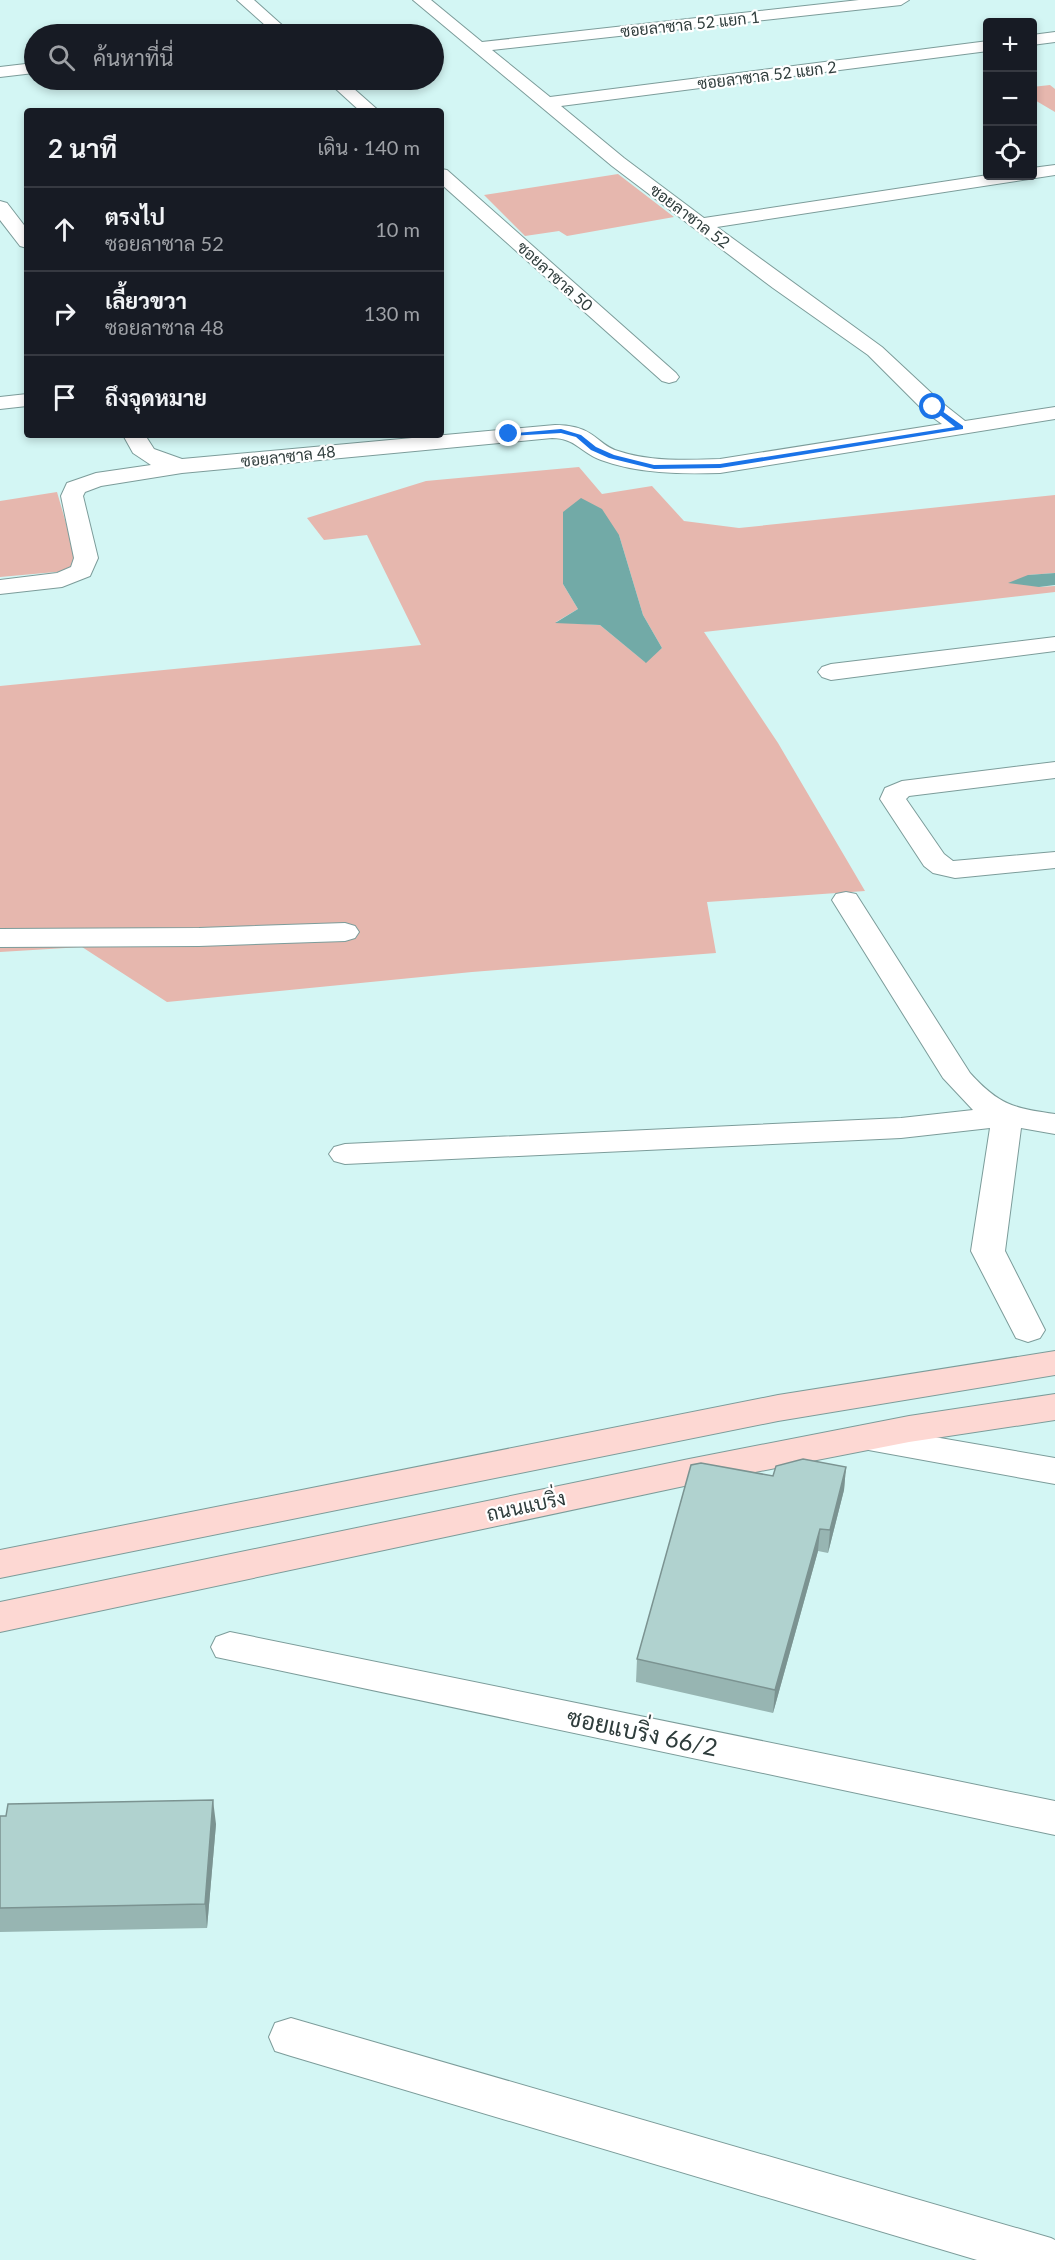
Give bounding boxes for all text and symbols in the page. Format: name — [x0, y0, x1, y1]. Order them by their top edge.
street label: ซอยลาซาล 52 แยก 1 — [619, 7, 761, 40]
map controls — [983, 18, 1037, 180]
button: + — [983, 18, 1037, 72]
search box — [24, 24, 444, 90]
icon: search — [45, 41, 78, 74]
text: ค้นหาที่นี่ — [93, 44, 173, 71]
street label: ซอยลาซาล 52 แยก 2 — [696, 57, 838, 92]
button: − — [983, 72, 1037, 126]
button: locate — [983, 126, 1037, 180]
text: 2 นาที — [48, 132, 117, 164]
text: เดิน · 140 m — [317, 135, 420, 159]
street label: ซอยลาซาล 52 — [647, 179, 734, 252]
text: ตรงไป — [105, 203, 165, 230]
icon: ahead — [48, 213, 81, 246]
text: 10 m — [375, 217, 420, 241]
text: ซอยลาซาล 52 — [105, 231, 224, 255]
street label: ซอยลาซาล 50 — [514, 237, 597, 314]
text: เลี้ยวขวา — [105, 287, 187, 314]
icon: right — [48, 297, 81, 330]
text: 130 m — [364, 301, 420, 325]
text: ซอยลาซาล 48 — [105, 315, 224, 339]
icon: arrive — [48, 381, 81, 414]
text: ถึงจุดหมาย — [105, 384, 207, 411]
route start — [919, 393, 945, 419]
route end — [495, 420, 521, 446]
street label: ซอยลาซาล 48 — [240, 441, 336, 470]
street label: ถนนแบริ่ง — [483, 1482, 568, 1525]
street label: ซอยแบริ่ง 66/2 — [564, 1698, 721, 1762]

